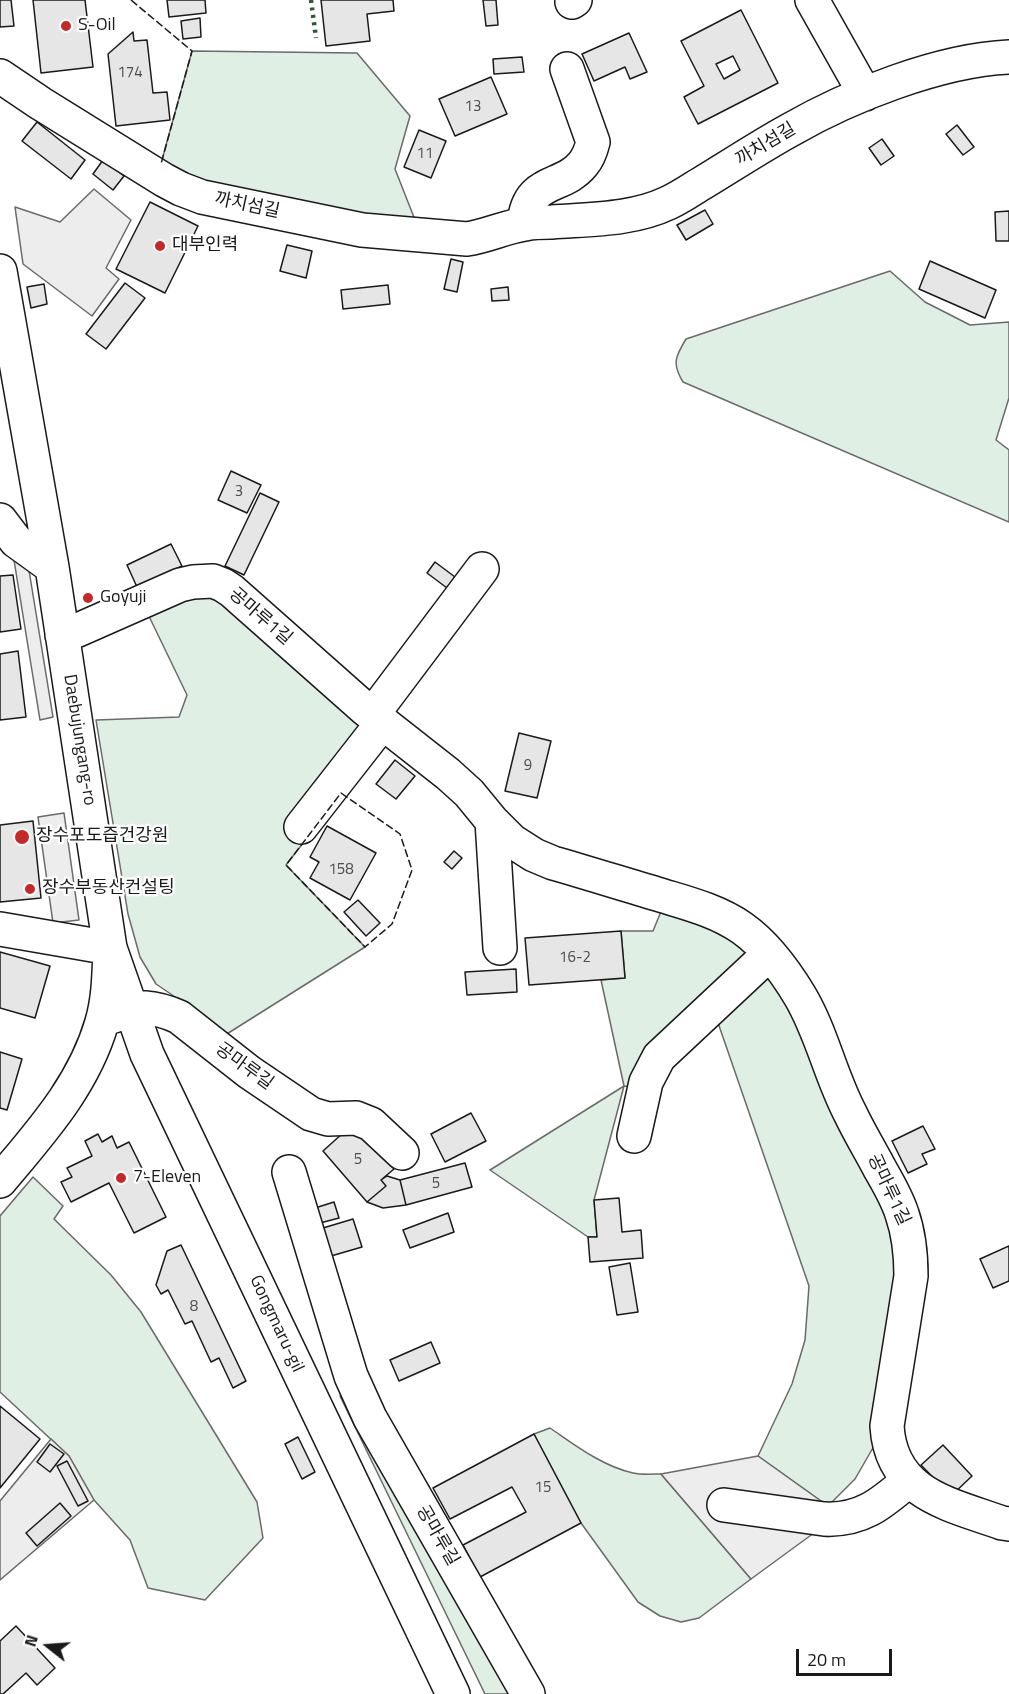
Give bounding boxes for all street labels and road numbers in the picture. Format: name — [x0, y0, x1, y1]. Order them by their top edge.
street label: 까치섬길 — [732, 119, 800, 171]
street label: 까치섬길 — [212, 189, 282, 223]
street label: 공마루1길 — [224, 584, 296, 650]
street label: Daebujungang-ro — [58, 673, 100, 807]
street label: 공마루길 — [211, 1039, 277, 1095]
street label: 공마루1길 — [862, 1151, 914, 1229]
street label: Gongmaru-gil — [244, 1272, 308, 1376]
street label: 공마루길 — [411, 1502, 463, 1570]

